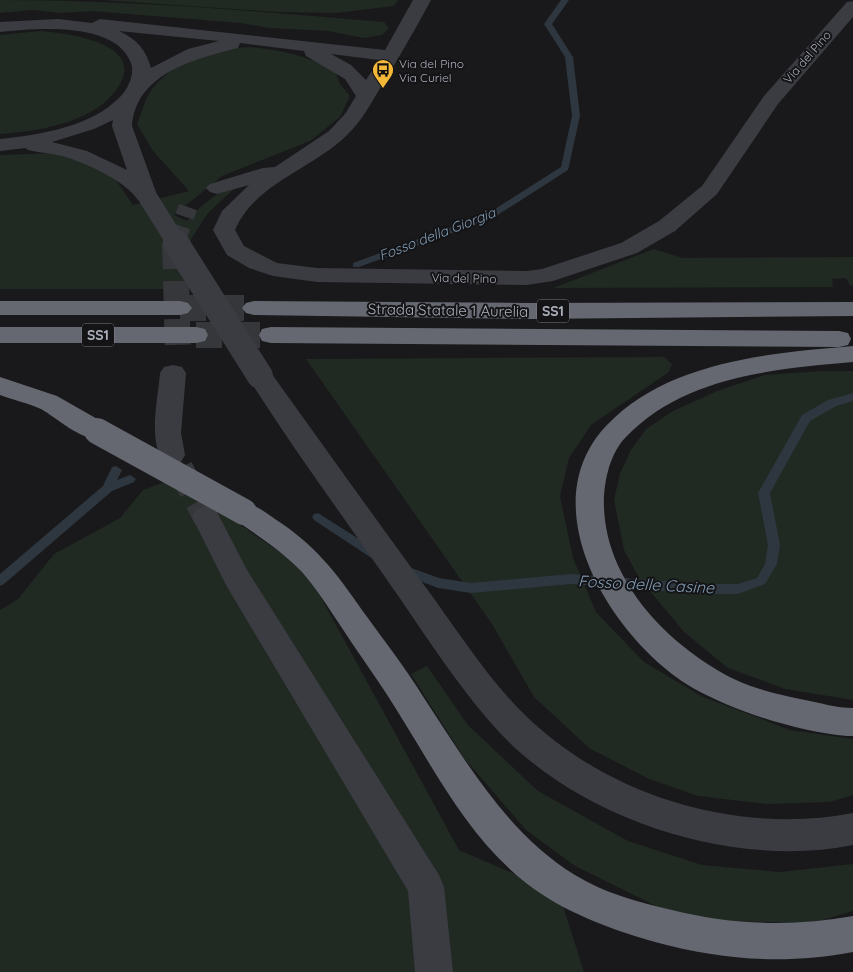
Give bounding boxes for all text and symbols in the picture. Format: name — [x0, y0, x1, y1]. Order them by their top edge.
street label: Via del Pino — [780, 28, 834, 86]
place label: Via del Pino Via Curiel — [399, 56, 464, 85]
bus stop icon: Via del Pino Via Curiel — [371, 58, 395, 89]
water label: Fosso della Giorgia — [376, 203, 499, 264]
street label: Via del Pino — [431, 270, 497, 286]
street label: Strada Statale 1 Aurelia — [368, 299, 528, 321]
road number: SS1 — [537, 300, 569, 322]
road number: SS1 — [82, 324, 114, 346]
water label: Fosso delle Casine — [577, 570, 715, 598]

